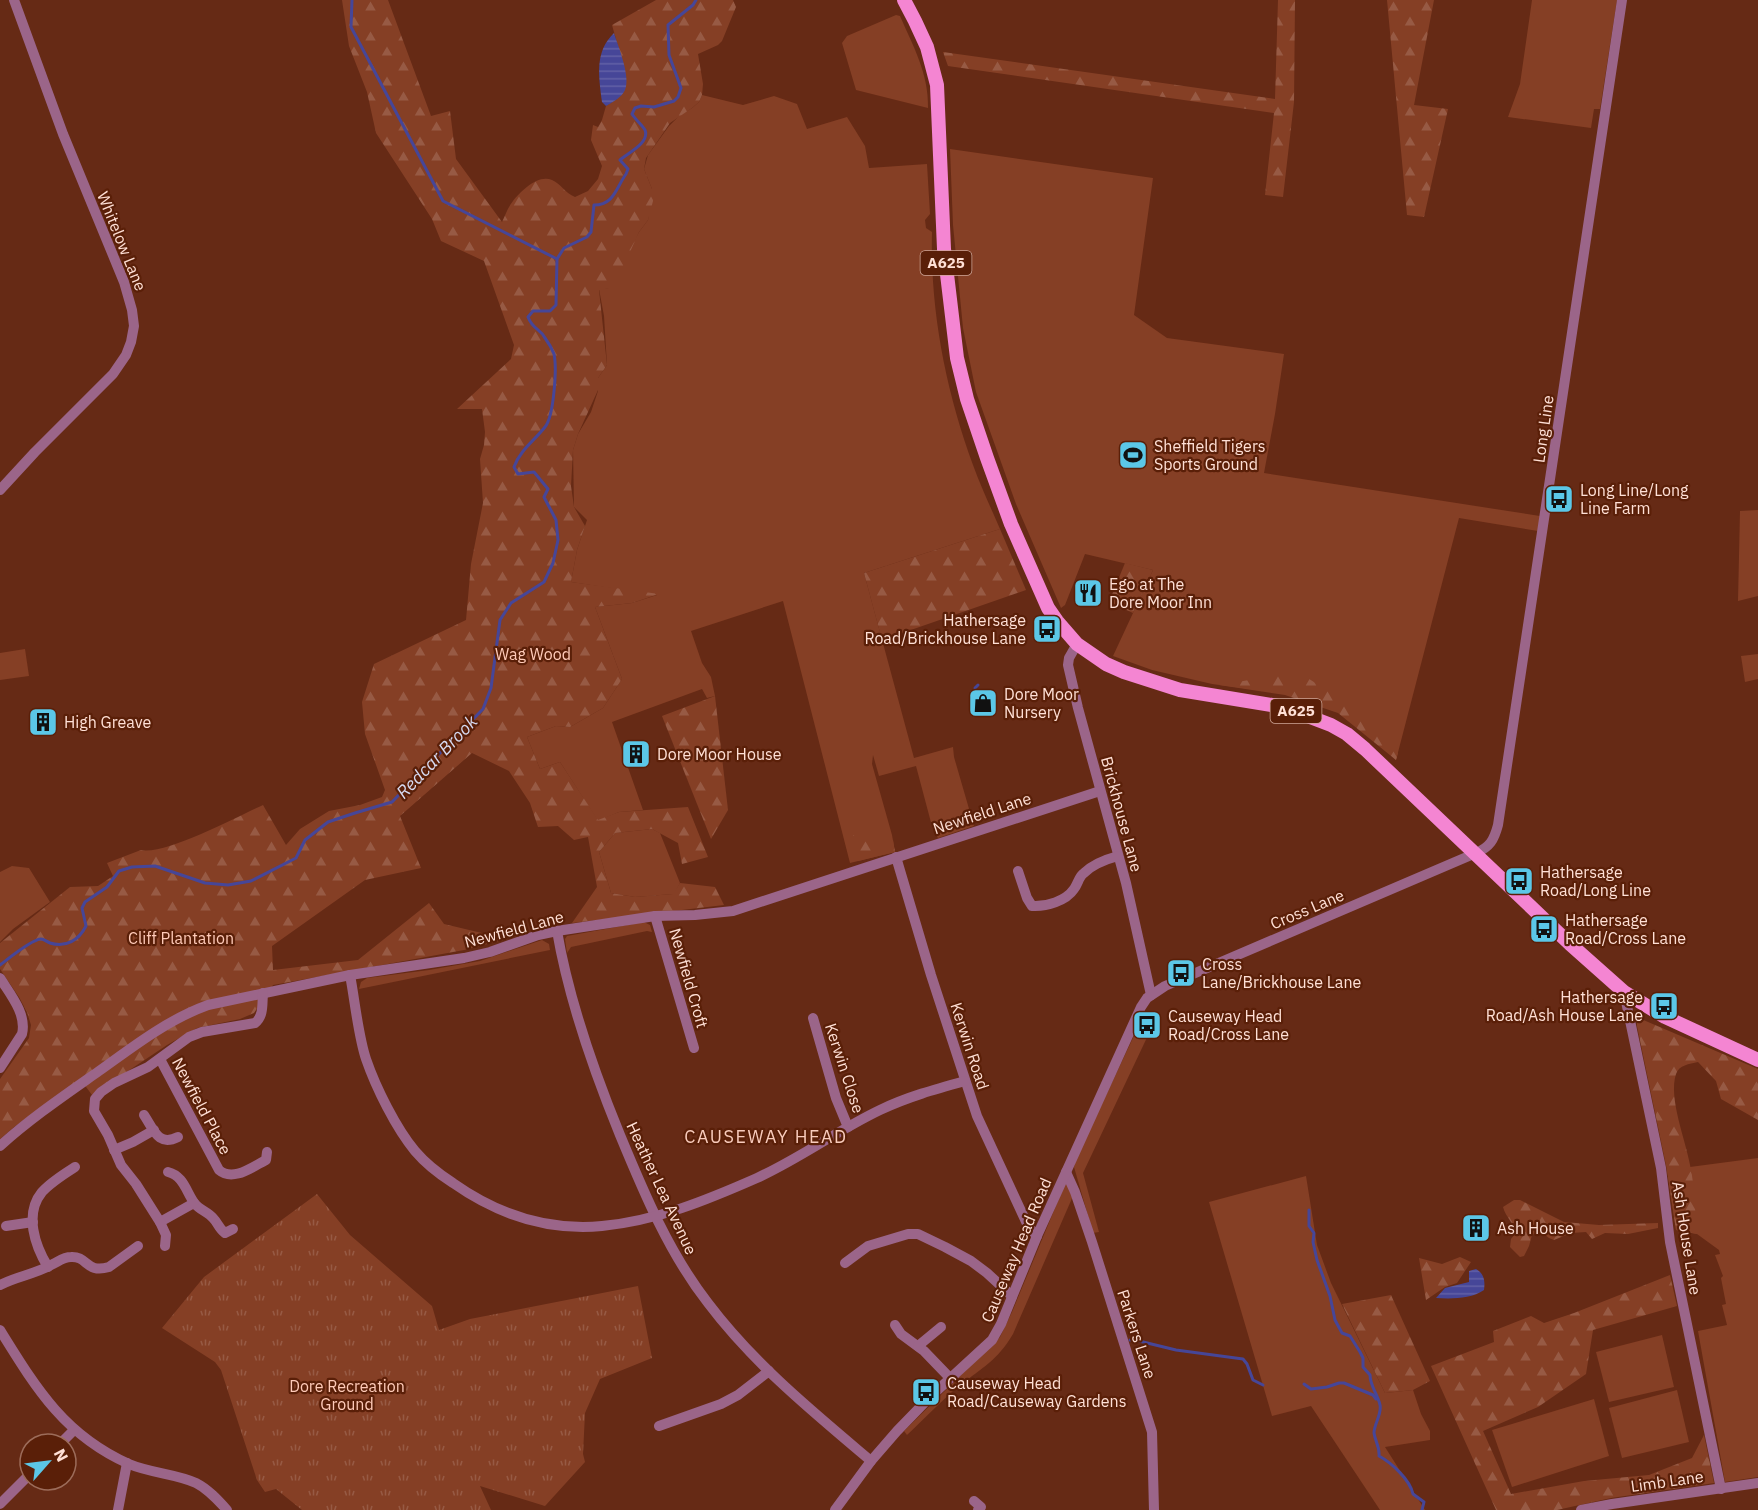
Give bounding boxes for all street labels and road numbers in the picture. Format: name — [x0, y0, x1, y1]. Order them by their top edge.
street label: Whitelow Lane — [93, 188, 151, 294]
road number: A625 — [920, 251, 972, 275]
street label: Long Line — [1528, 394, 1558, 464]
road number: A625 — [1270, 699, 1322, 723]
street label: Brickhouse Lane — [1097, 754, 1147, 874]
street label: Newfield Lane — [930, 788, 1034, 838]
street label: Cross Lane — [1267, 884, 1347, 934]
street label: Newfield Lane — [462, 906, 566, 952]
street label: Newfield Croft — [665, 926, 713, 1030]
street label: Kerwin Road — [947, 1000, 993, 1092]
street label: Kerwin Close — [821, 1020, 869, 1116]
street label: Newfield Place — [168, 1054, 236, 1158]
street label: Heather Lea Avenue — [622, 1118, 702, 1258]
street label: Causeway Head Road — [977, 1175, 1055, 1325]
street label: Ash House Lane — [1668, 1180, 1706, 1297]
street label: Parkers Lane — [1113, 1287, 1161, 1381]
street label: Limb Lane — [1629, 1466, 1705, 1496]

